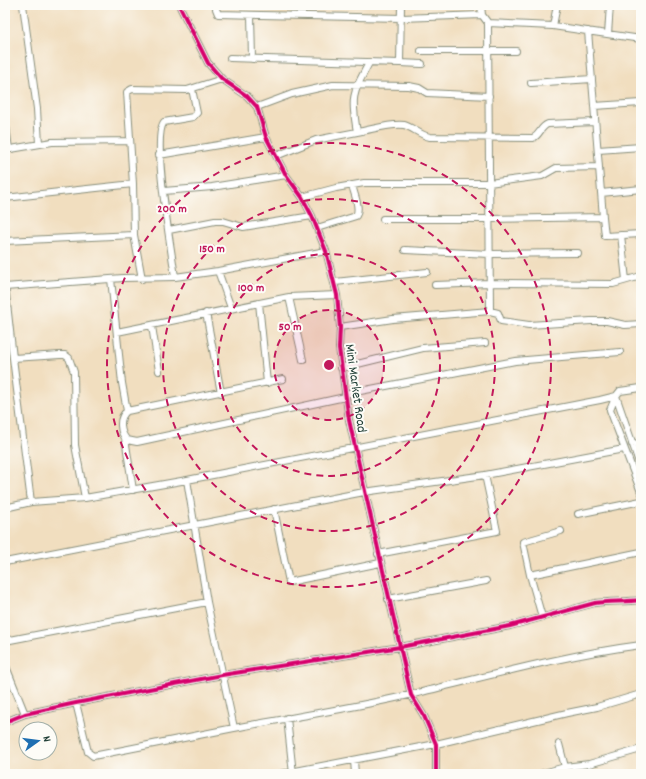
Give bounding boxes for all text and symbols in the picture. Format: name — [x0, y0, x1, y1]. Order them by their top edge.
text: 200 m — [157, 201, 187, 218]
text: 150 m — [199, 241, 225, 258]
text: 100 m — [238, 280, 264, 297]
text: 50 m — [278, 319, 302, 336]
street label: Mini Market Road — [339, 343, 371, 434]
centre of rings — [322, 358, 336, 372]
north arrow — [18, 721, 58, 761]
text: N — [37, 734, 54, 744]

